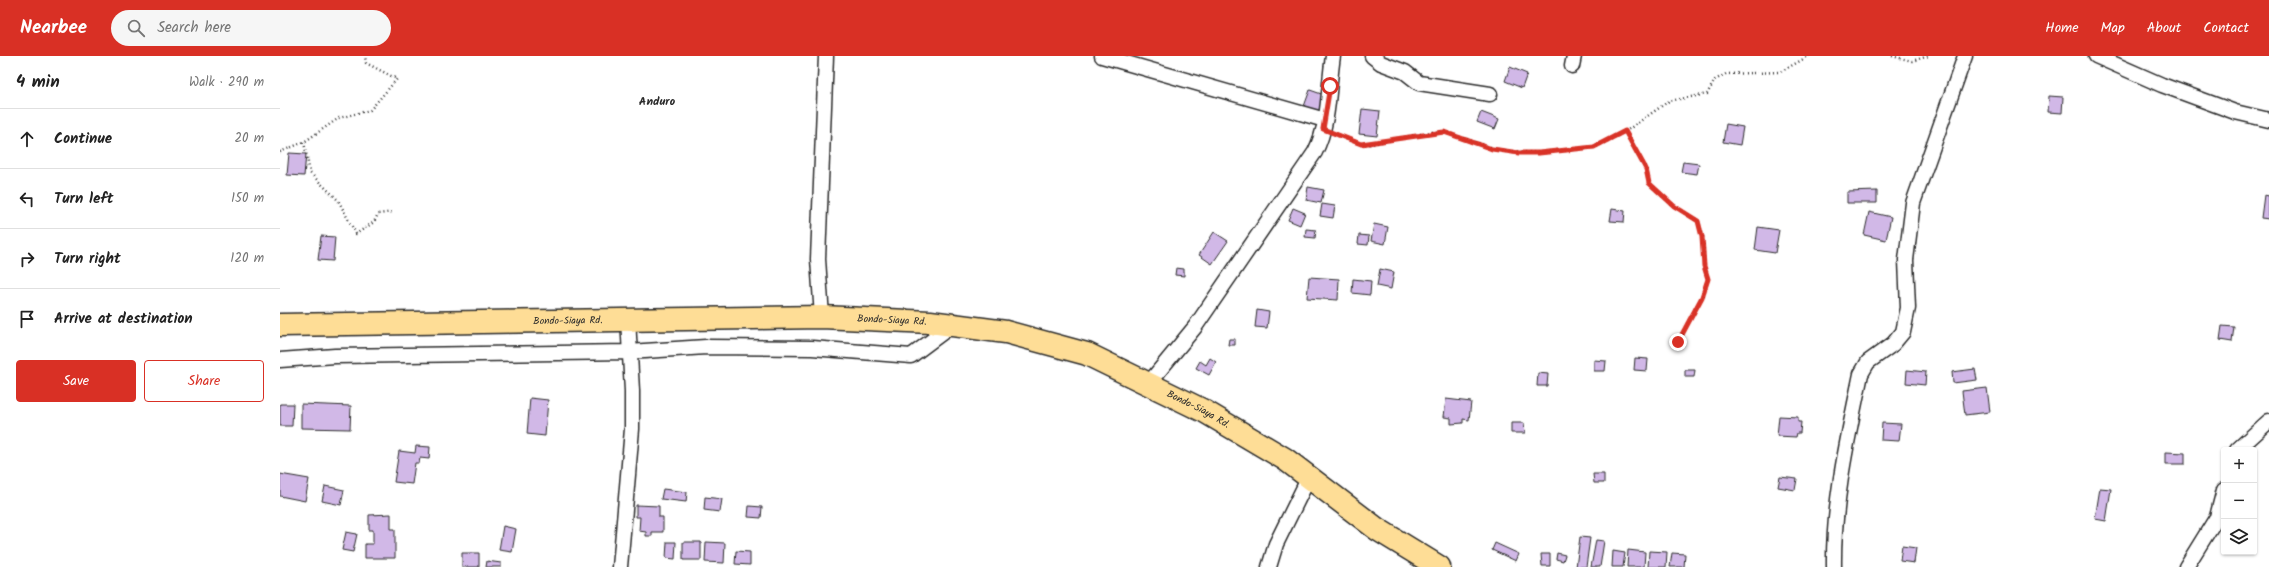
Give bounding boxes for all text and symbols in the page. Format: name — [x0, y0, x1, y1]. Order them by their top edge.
search box — [111, 10, 391, 46]
text: Nearbee — [20, 13, 87, 43]
text: Search here — [157, 16, 231, 40]
icon: search — [125, 17, 147, 39]
text: Home — [2045, 17, 2079, 39]
text: Map — [2101, 17, 2125, 39]
text: About — [2147, 17, 2181, 39]
text: Contact — [2203, 17, 2249, 39]
text: 4 min — [16, 69, 60, 96]
text: Walk · 290 m — [189, 72, 264, 93]
route start — [1321, 77, 1339, 95]
district label: Anduro — [639, 92, 676, 111]
text: Continue — [54, 127, 112, 151]
icon: ahead — [16, 128, 38, 150]
text: 20 m — [234, 128, 264, 149]
text: Turn left — [54, 187, 114, 211]
icon: left — [16, 188, 38, 210]
text: 150 m — [231, 188, 264, 209]
text: Turn right — [54, 247, 121, 271]
icon: right — [16, 248, 38, 270]
text: 120 m — [230, 248, 264, 269]
text: Arrive at destination — [54, 307, 193, 331]
icon: arrive — [16, 308, 38, 330]
street label: Bondo-Siaya Rd. — [857, 311, 927, 330]
street label: Bondo-Siaya Rd. — [533, 312, 603, 329]
route end — [1669, 333, 1687, 351]
button: Save — [16, 360, 136, 402]
button: Share — [144, 360, 264, 402]
street label: Bondo-Siaya Rd. — [1164, 386, 1233, 433]
map controls — [2221, 447, 2257, 555]
button: + — [2221, 447, 2257, 483]
button: − — [2221, 483, 2257, 519]
button: layers — [2221, 519, 2257, 555]

